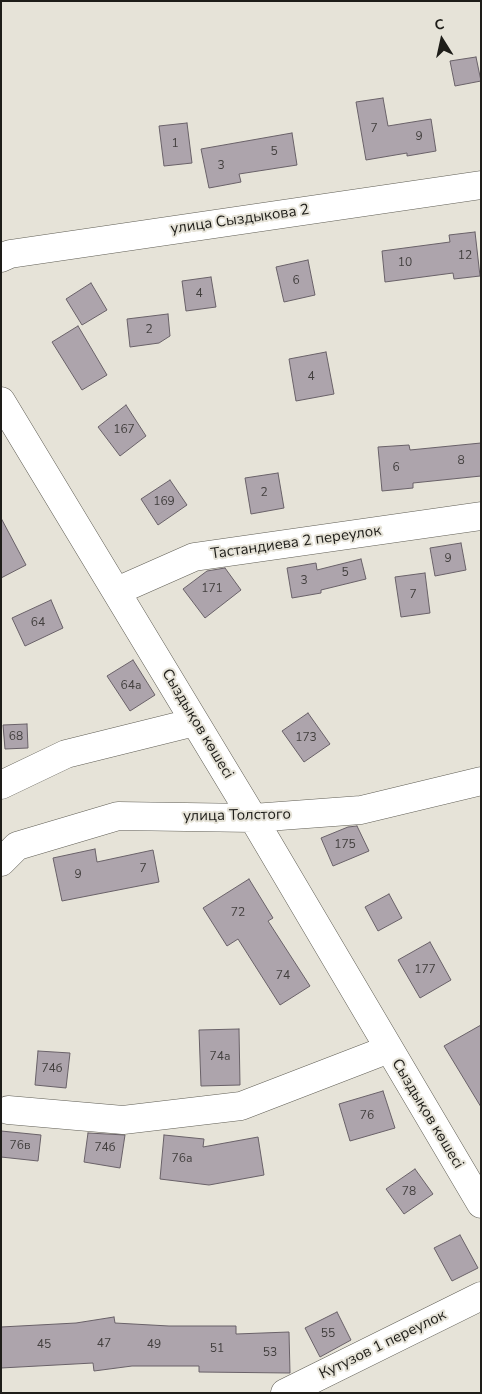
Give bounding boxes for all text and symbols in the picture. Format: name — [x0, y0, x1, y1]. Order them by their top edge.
north arrow — [417, 15, 467, 65]
text: С — [433, 15, 446, 35]
house number: 7 — [370, 122, 378, 136]
house number: 9 — [415, 130, 423, 144]
house number: 1 — [171, 137, 179, 151]
house number: 5 — [270, 145, 278, 159]
house number: 3 — [217, 159, 225, 173]
street label: улица Сыздыкова 2 — [170, 201, 310, 239]
house number: 12 — [458, 249, 472, 263]
house number: 10 — [398, 256, 412, 270]
house number: 6 — [292, 274, 300, 288]
house number: 4 — [195, 287, 203, 301]
house number: 2 — [145, 323, 153, 337]
house number: 4 — [307, 370, 315, 384]
house number: 167 — [113, 423, 135, 437]
house number: 8 — [457, 454, 465, 468]
house number: 6 — [392, 461, 400, 475]
house number: 2 — [260, 486, 268, 500]
house number: 169 — [153, 495, 175, 509]
street label: Тастандиева 2 переулок — [210, 522, 382, 564]
house number: 9 — [444, 552, 452, 566]
house number: 5 — [341, 566, 349, 580]
house number: 3 — [300, 574, 308, 588]
house number: 171 — [201, 582, 223, 596]
house number: 7 — [409, 588, 417, 602]
house number: 64 — [31, 616, 45, 630]
street label: Сыздықов көшесі — [157, 666, 237, 782]
house number: 64а — [121, 679, 141, 693]
house number: 68 — [9, 730, 23, 744]
house number: 173 — [295, 731, 317, 745]
street label: улица Толстого — [183, 806, 291, 826]
house number: 175 — [334, 838, 356, 852]
house number: 7 — [139, 862, 147, 876]
house number: 9 — [74, 868, 82, 882]
house number: 72 — [231, 906, 245, 920]
house number: 177 — [414, 963, 436, 977]
house number: 74 — [276, 969, 290, 983]
house number: 74а — [210, 1050, 230, 1064]
street label: Сыздықов көшесі — [387, 1056, 467, 1172]
house number: 74б — [41, 1062, 63, 1076]
house number: 76 — [360, 1109, 374, 1123]
house number: 76в — [10, 1139, 30, 1153]
house number: 74б — [94, 1141, 116, 1155]
house number: 76а — [172, 1152, 192, 1166]
house number: 78 — [402, 1185, 416, 1199]
street label: Кутузов 1 переулок — [317, 1306, 449, 1384]
house number: 55 — [321, 1327, 335, 1341]
house number: 47 — [97, 1337, 111, 1351]
house number: 45 — [37, 1338, 51, 1352]
house number: 49 — [147, 1338, 161, 1352]
house number: 51 — [210, 1342, 224, 1356]
house number: 53 — [263, 1346, 277, 1360]

